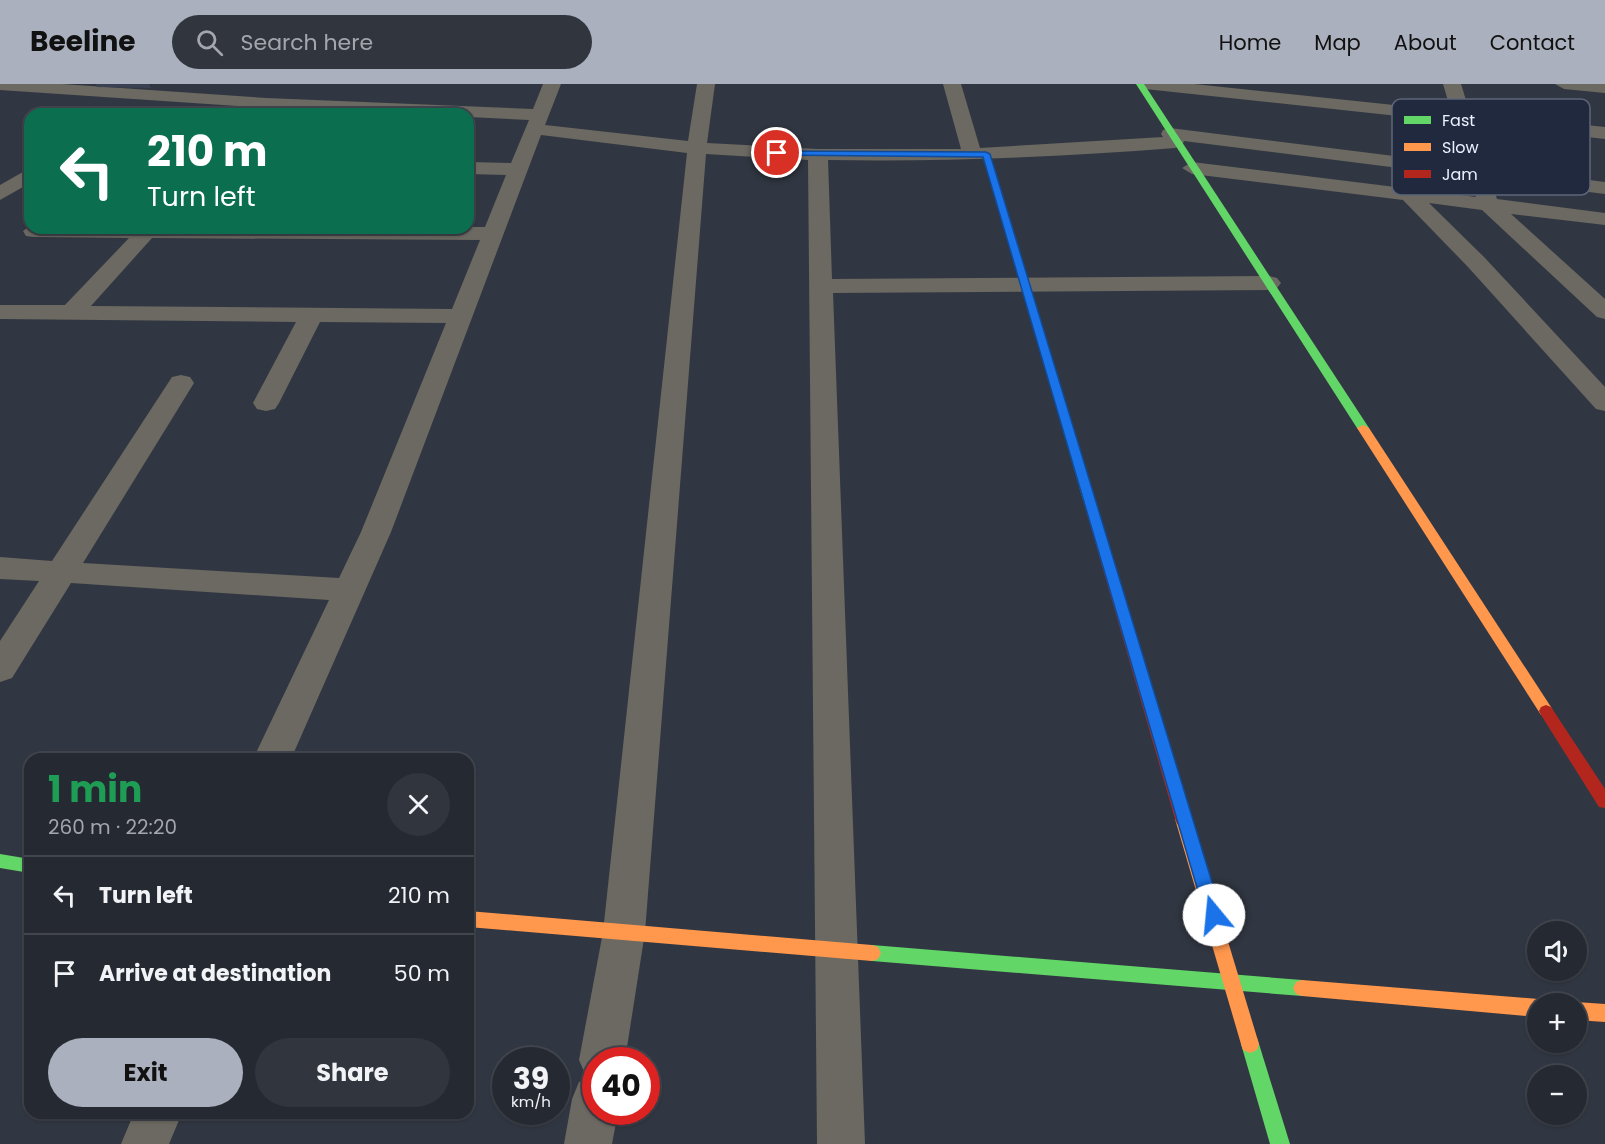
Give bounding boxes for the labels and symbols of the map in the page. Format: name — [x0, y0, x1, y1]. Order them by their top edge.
legend — [1392, 99, 1590, 195]
text: Fast — [1442, 109, 1475, 132]
pin — [751, 127, 802, 178]
text: Slow — [1442, 136, 1479, 159]
text: Jam — [1442, 163, 1478, 186]
position arrow — [1182, 883, 1246, 947]
speed limit sign: 40 — [582, 1047, 660, 1125]

